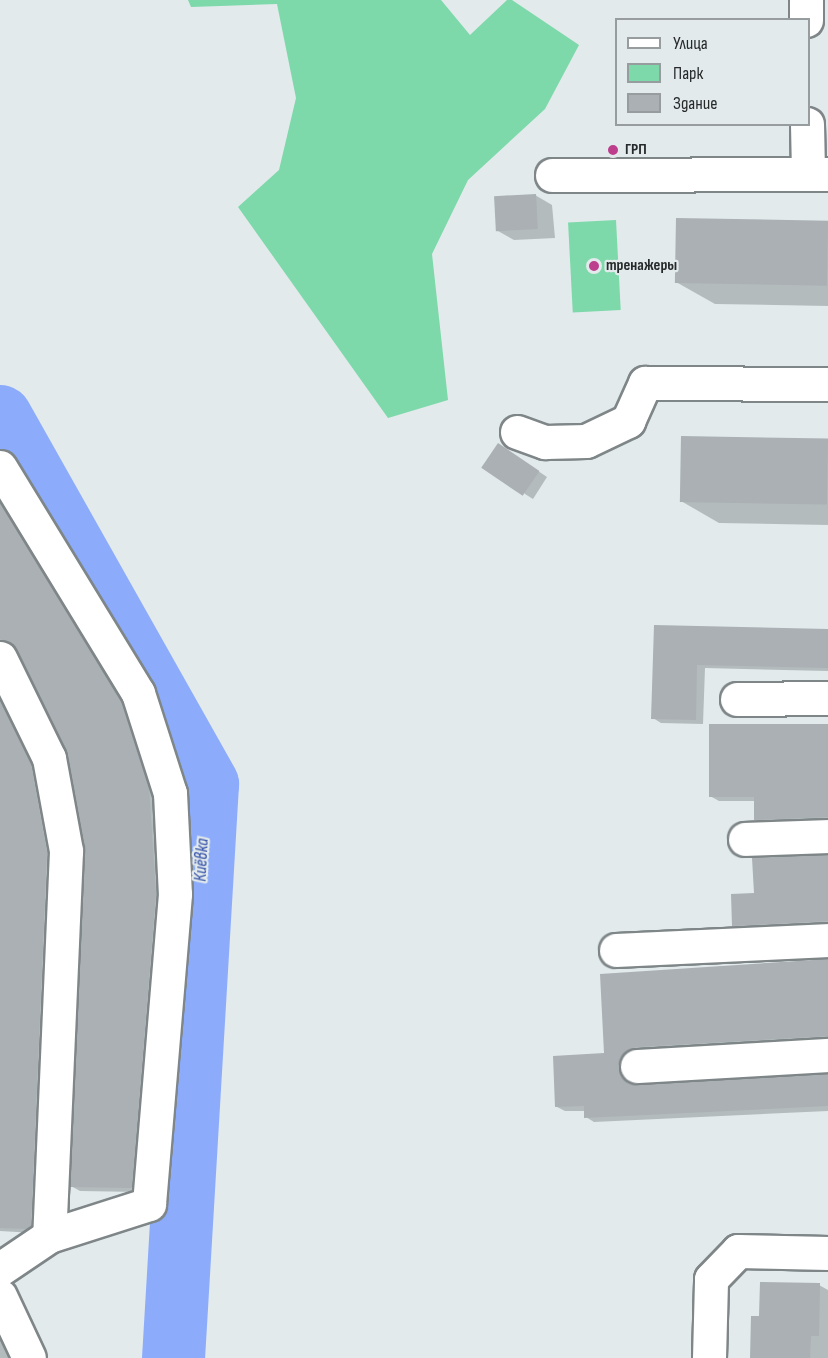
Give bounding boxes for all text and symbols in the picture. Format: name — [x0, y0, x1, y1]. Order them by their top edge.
legend — [615, 18, 810, 126]
text: Улица — [673, 33, 708, 54]
text: Парк — [673, 63, 703, 84]
text: Здание — [673, 93, 718, 114]
place label: ГРП — [625, 140, 647, 160]
marker: ГРП — [606, 143, 620, 157]
place label: тренажеры — [606, 256, 677, 276]
marker: тренажеры — [587, 259, 601, 273]
water label: Киёвка — [190, 838, 214, 882]

